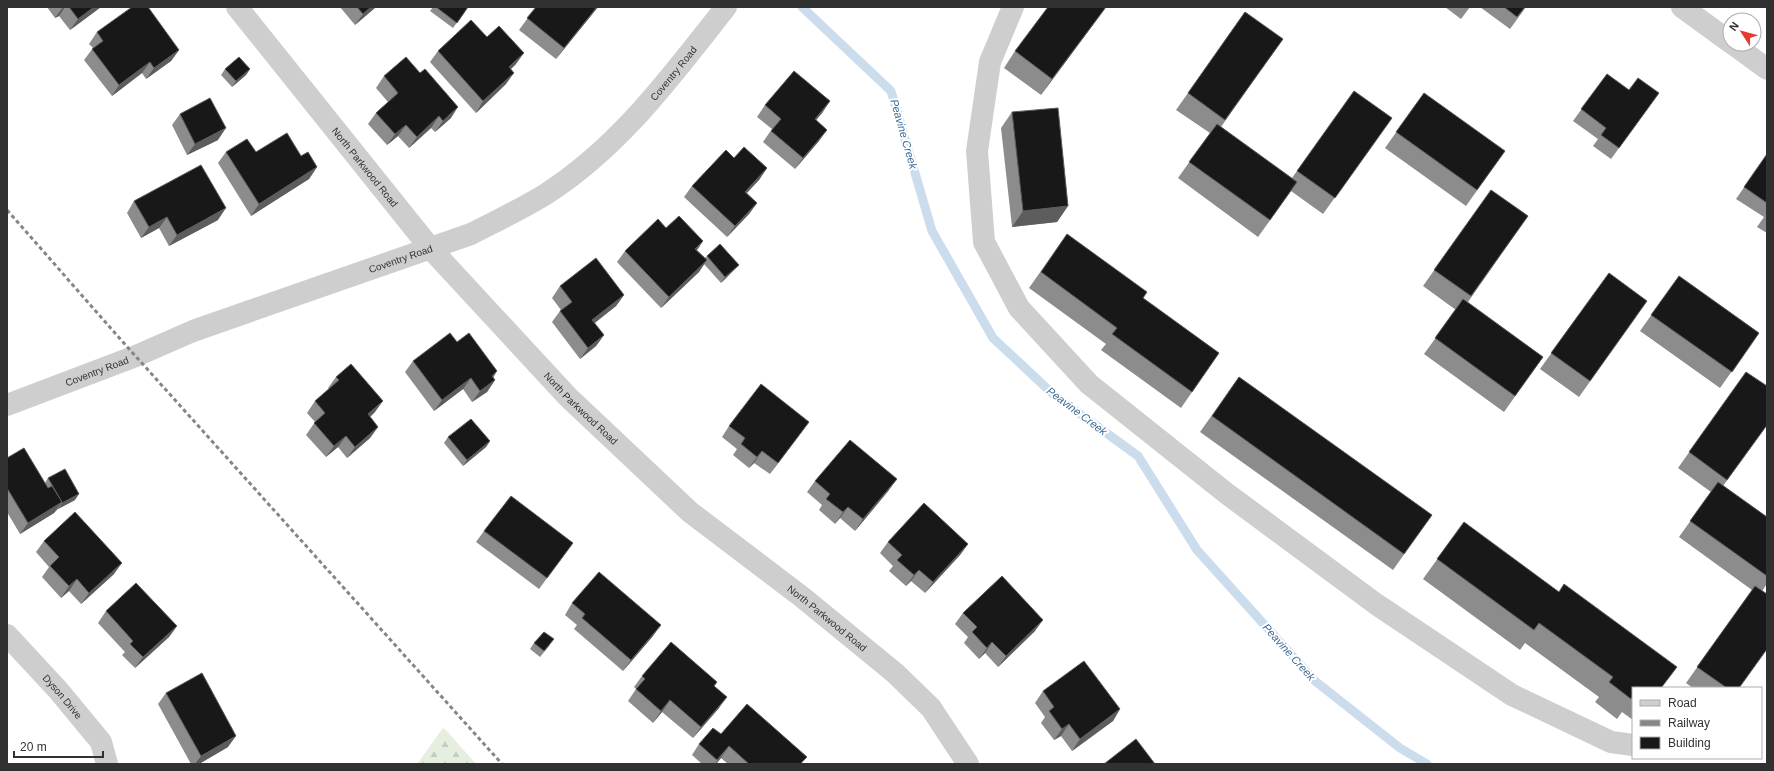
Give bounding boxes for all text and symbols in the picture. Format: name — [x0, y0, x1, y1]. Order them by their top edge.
north arrow — [1722, 12, 1762, 52]
text: N — [1727, 19, 1741, 33]
street label: Coventry Road — [648, 44, 699, 102]
water label: Peavine Creek — [888, 98, 920, 171]
street label: North Parkwood Road — [330, 125, 400, 209]
street label: Coventry Road — [367, 242, 434, 275]
street label: Coventry Road — [64, 354, 130, 388]
street label: North Parkwood Road — [542, 370, 620, 447]
water label: Peavine Creek — [1045, 384, 1110, 438]
street label: North Parkwood Road — [786, 583, 869, 653]
water label: Peavine Creek — [1260, 621, 1318, 683]
street label: Dyson Drive — [41, 672, 85, 721]
legend — [1632, 687, 1762, 759]
text: Road — [1668, 696, 1697, 710]
text: Railway — [1668, 716, 1710, 730]
scale bar — [14, 733, 103, 759]
text: Building — [1668, 736, 1711, 750]
text: 20 m — [20, 740, 47, 754]

